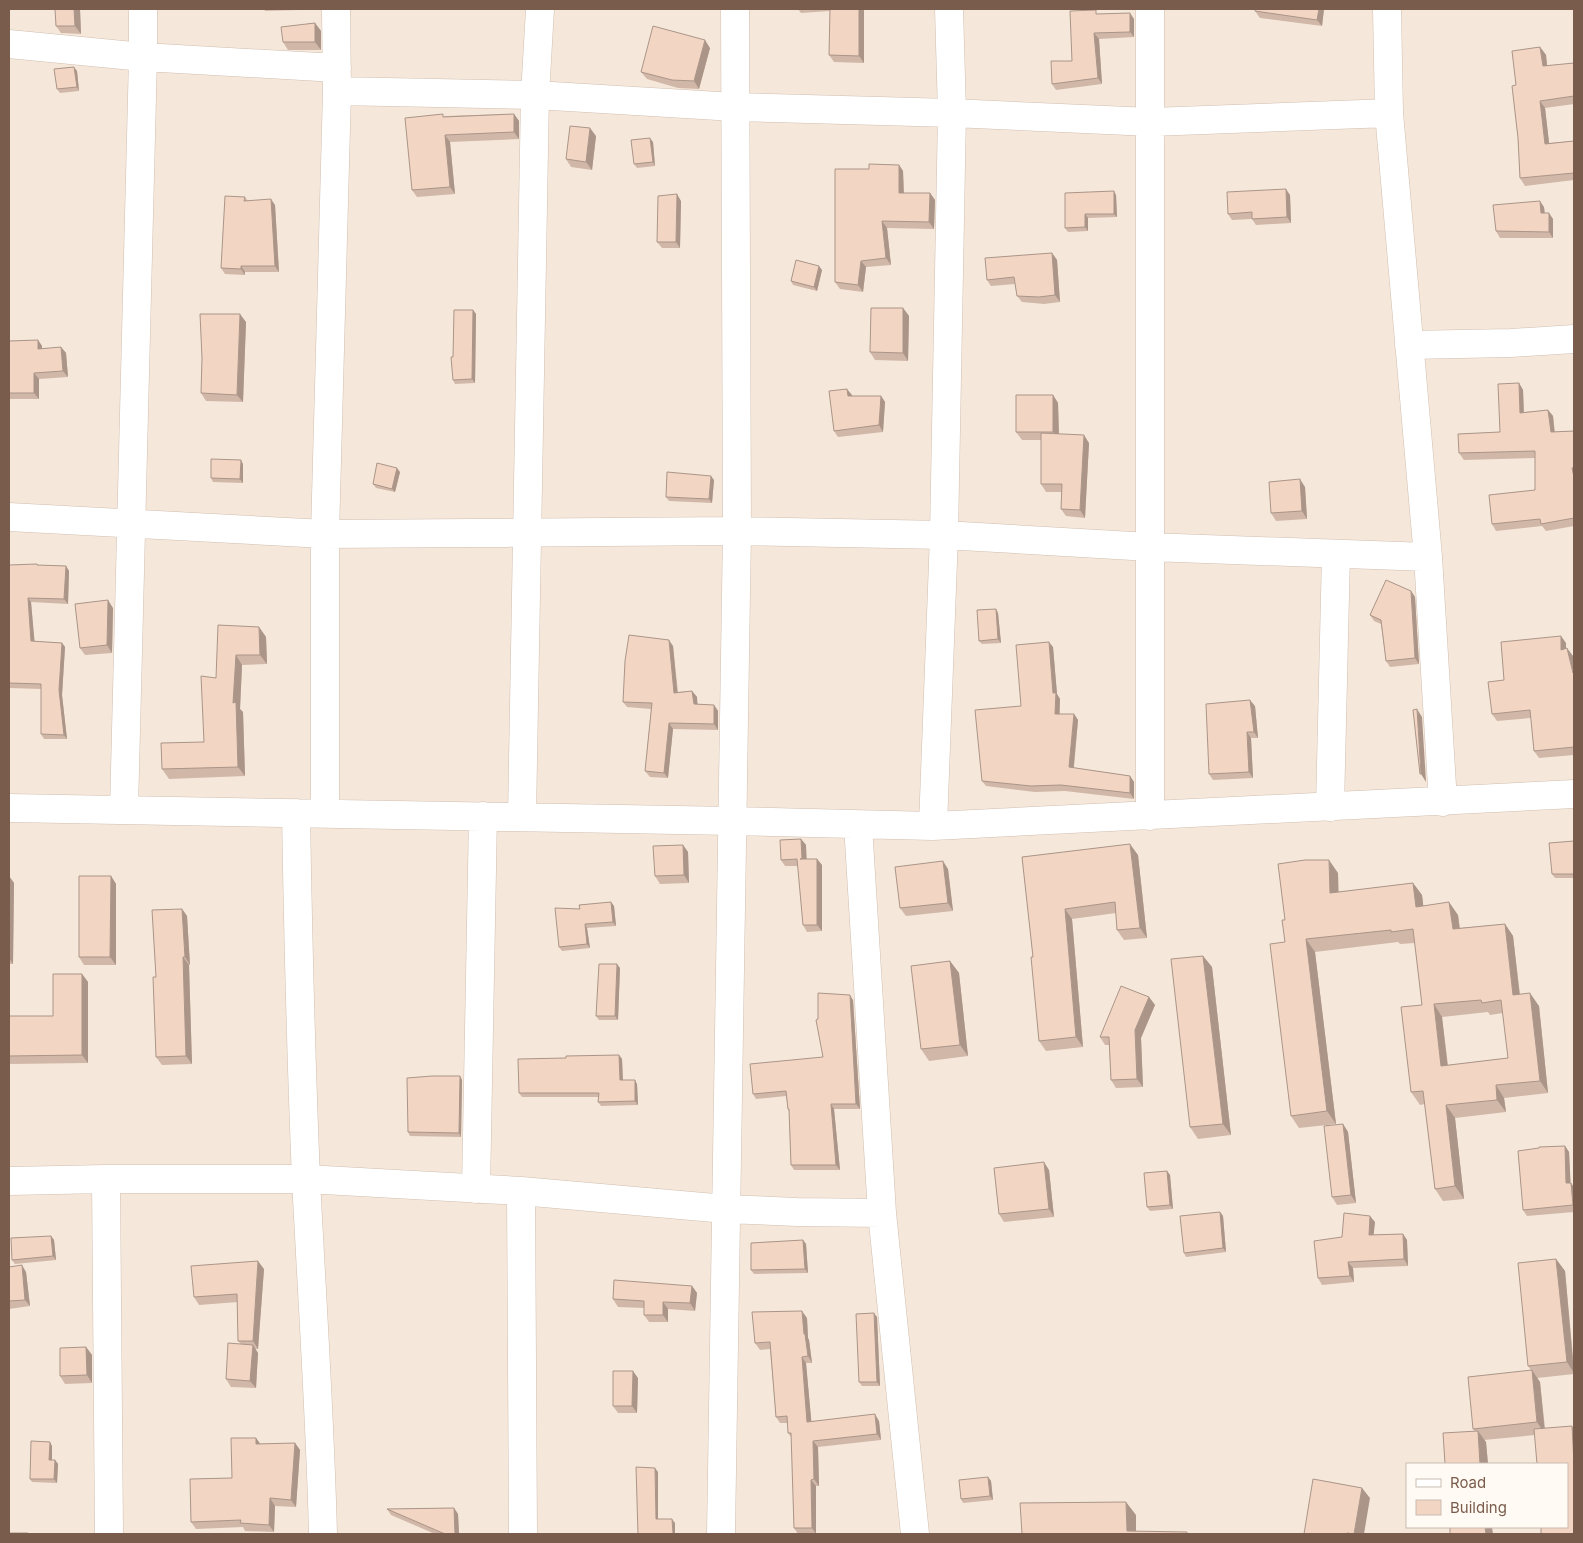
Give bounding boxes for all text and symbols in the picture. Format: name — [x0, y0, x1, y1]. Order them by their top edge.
legend — [1406, 1463, 1568, 1528]
text: Road — [1450, 1473, 1486, 1492]
text: Building — [1450, 1498, 1507, 1517]

